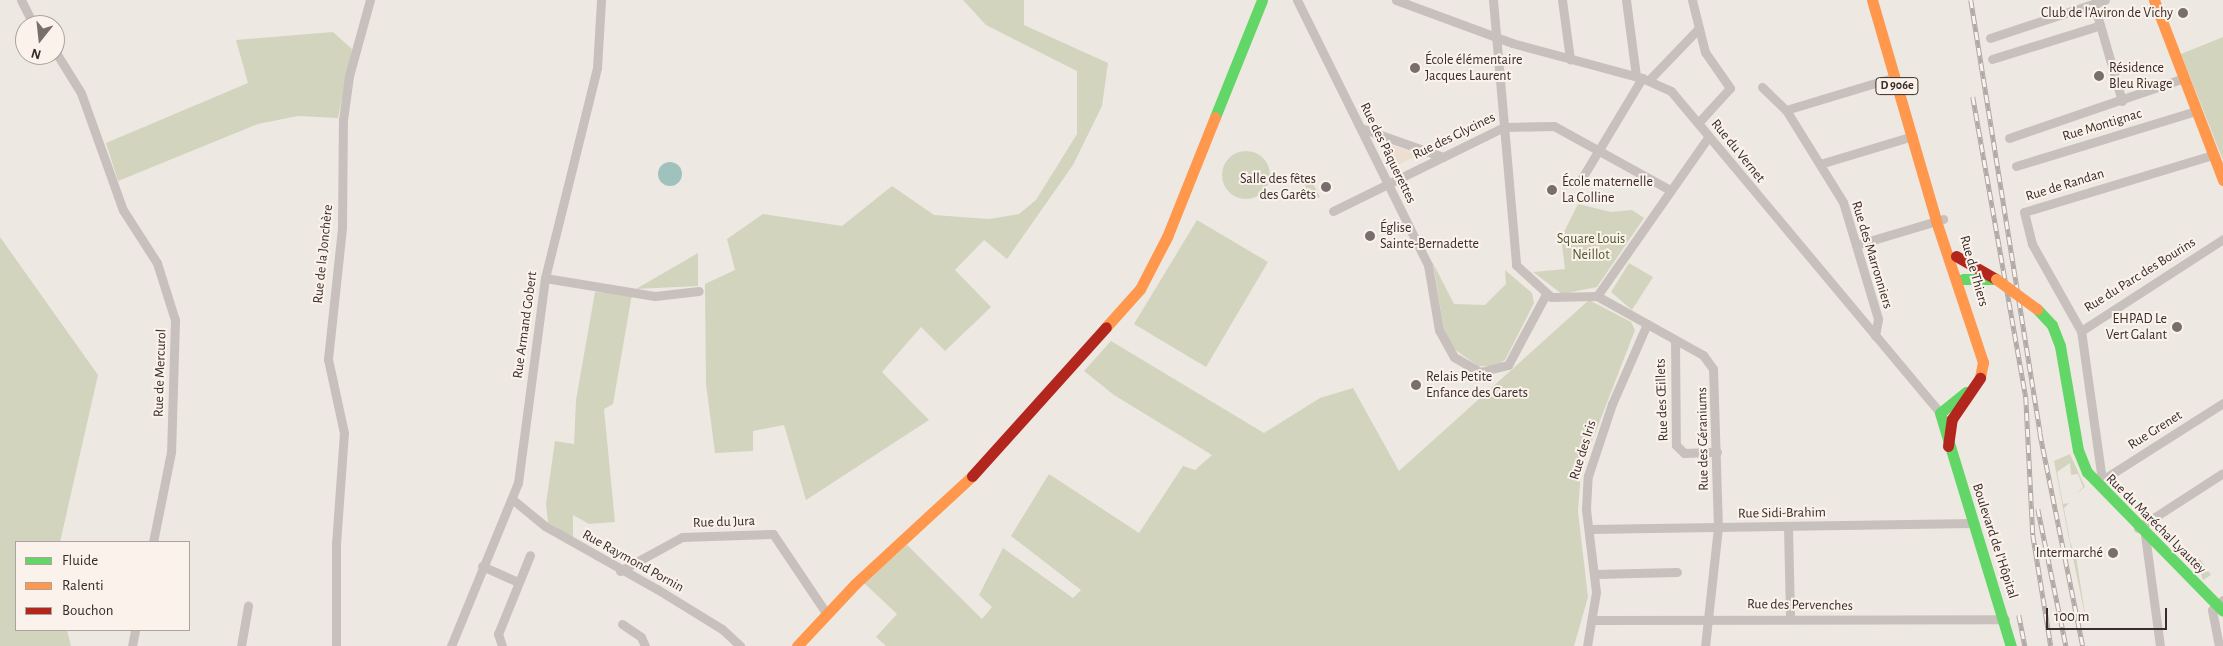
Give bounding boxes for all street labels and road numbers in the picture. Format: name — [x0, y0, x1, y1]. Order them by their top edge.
road number: D 906e — [1874, 76, 1920, 95]
street label: Rue des Pâquerettes — [1356, 100, 1420, 206]
street label: Rue Montignac — [2060, 105, 2144, 145]
street label: Rue des Glycines — [1410, 109, 1498, 163]
street label: Rue du Vernet — [1707, 116, 1769, 186]
street label: Rue de Randan — [2024, 165, 2106, 205]
street label: Rue des Marronniers — [1848, 199, 1896, 311]
street label: Rue de la Jonchère — [309, 204, 337, 304]
street label: Rue de Thiers — [1956, 234, 1992, 308]
street label: Rue du Parc des Bourins — [2081, 234, 2199, 316]
street label: Rue Armand Gobert — [509, 270, 541, 380]
street label: Rue de Mercurol — [150, 329, 170, 417]
street label: Rue des Œillets — [1652, 358, 1672, 442]
street label: Rue des Géraniums — [1694, 387, 1712, 491]
street label: Rue Grenet — [2125, 407, 2185, 453]
street label: Rue des Iris — [1566, 418, 1600, 482]
street label: Rue du Maréchal Lyautey — [2102, 470, 2210, 578]
street label: Boulevard de l'Hôpital — [1968, 481, 2022, 601]
street label: Rue Sidi-Brahim — [1738, 504, 1826, 522]
street label: Rue du Jura — [693, 513, 755, 531]
street label: Rue Raymond Pornin — [579, 526, 687, 596]
street label: Rue des Pervenches — [1747, 596, 1853, 614]

